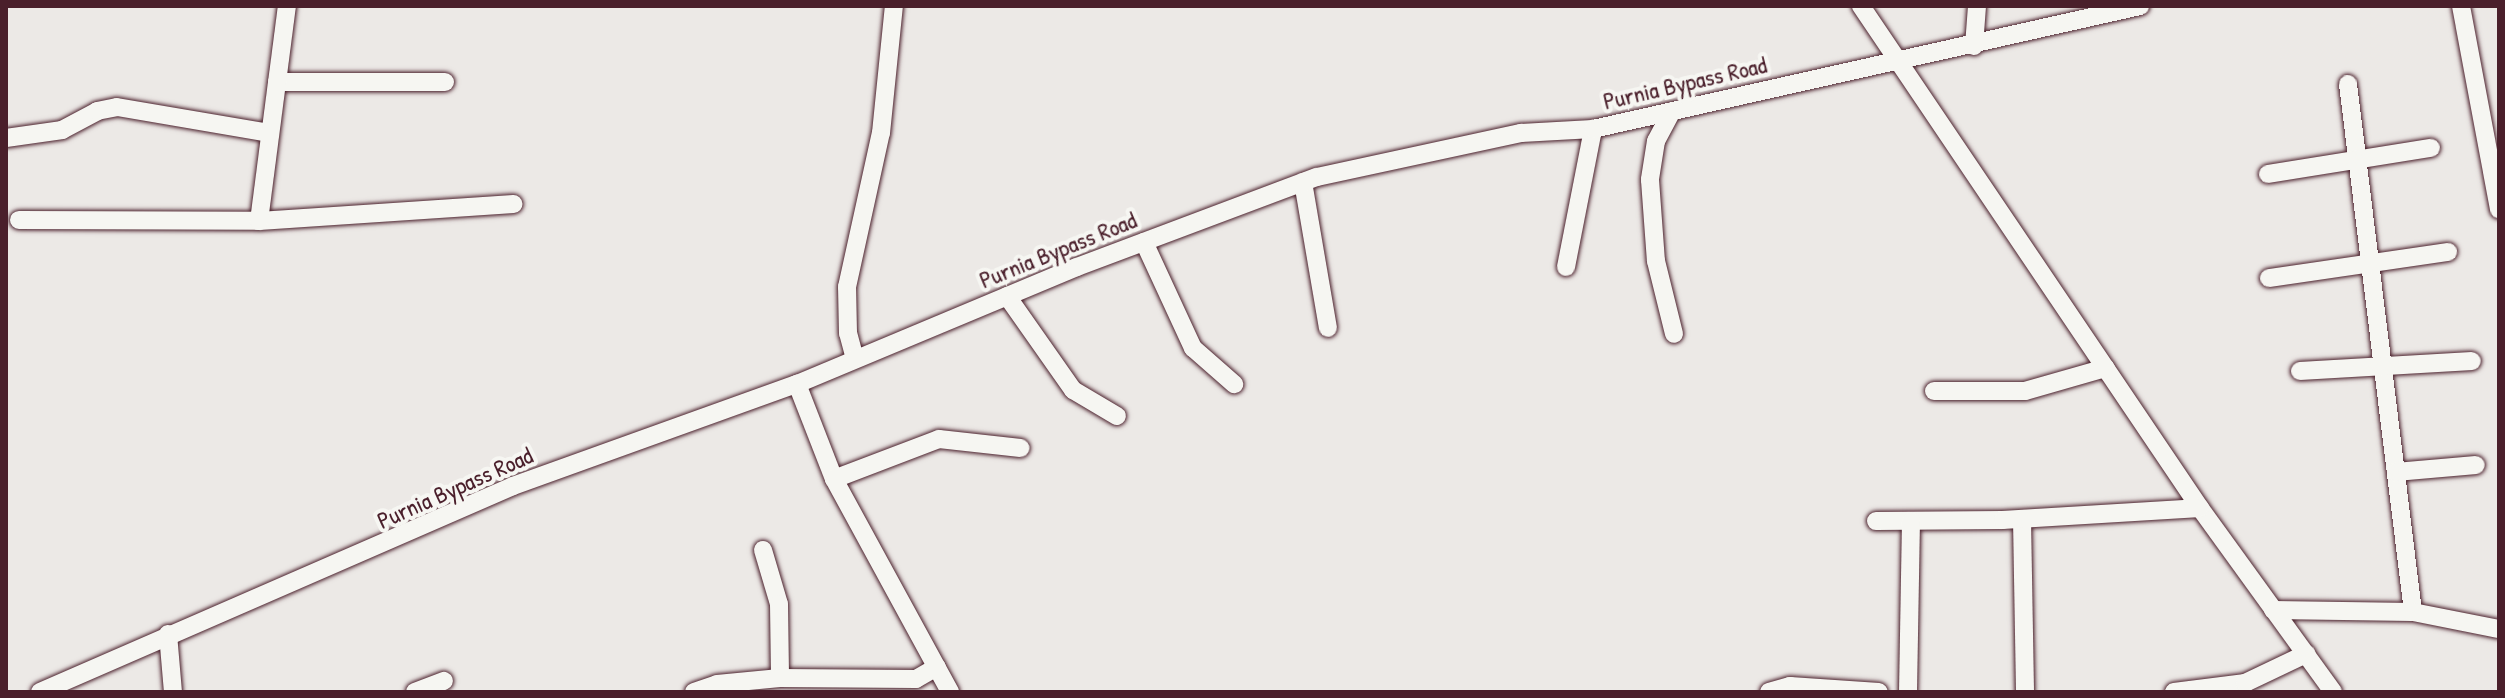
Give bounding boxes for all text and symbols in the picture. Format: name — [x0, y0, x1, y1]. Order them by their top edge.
street label: Purnia Bypass Road — [1600, 50, 1770, 116]
street label: Purnia Bypass Road — [975, 205, 1141, 295]
street label: Purnia Bypass Road — [373, 441, 537, 535]

